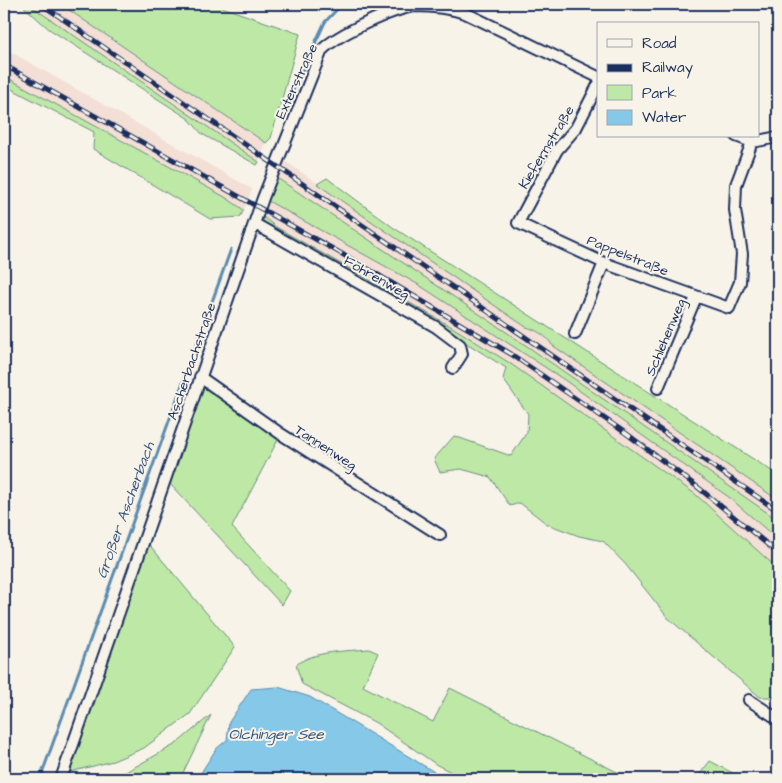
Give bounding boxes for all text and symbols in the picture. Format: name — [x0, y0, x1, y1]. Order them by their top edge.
legend — [597, 22, 760, 138]
text: Road — [642, 33, 677, 54]
street label: Exterstraße — [271, 40, 323, 122]
text: Railway — [642, 57, 693, 79]
text: Park — [642, 83, 677, 104]
street label: Kiefernstraße — [514, 102, 580, 193]
text: Water — [642, 107, 686, 128]
street label: Pappelstraße — [584, 230, 672, 282]
street label: Föhrenweg — [340, 251, 413, 305]
street label: Schlehenweg — [641, 296, 691, 379]
street label: Ascherbachstraße — [162, 300, 222, 423]
street label: Tannenweg — [290, 420, 360, 475]
water label: Großer Ascherbach — [91, 439, 160, 581]
water label: Olchinger See — [228, 724, 324, 746]

